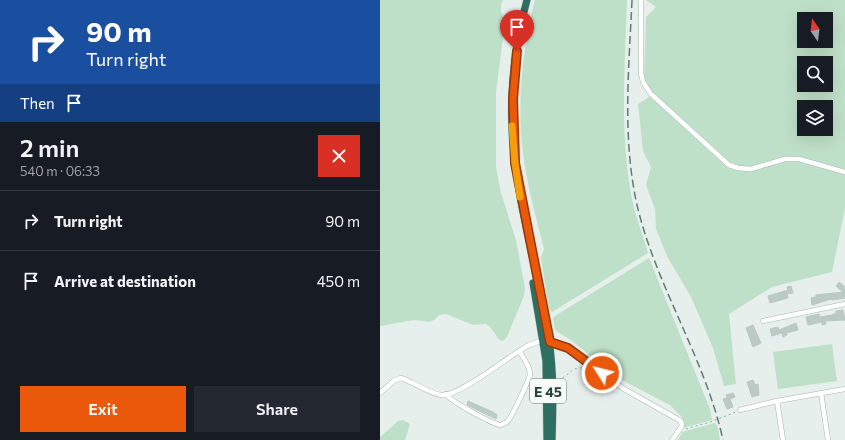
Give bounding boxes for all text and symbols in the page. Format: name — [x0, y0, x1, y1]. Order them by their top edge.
pin — [500, 10, 534, 51]
north arrow — [797, 12, 833, 48]
map controls — [797, 12, 833, 136]
text: 90 m — [86, 14, 152, 48]
icon: right — [20, 16, 72, 68]
icon: arrive — [506, 16, 528, 38]
text: Turn right — [86, 48, 166, 70]
button: search — [797, 56, 833, 92]
icon: arrive — [63, 92, 85, 114]
text: Then — [20, 94, 55, 112]
button: layers — [797, 100, 833, 136]
text: 2 min — [20, 133, 79, 162]
button: close — [318, 135, 360, 177]
text: 540 m · 06:33 — [20, 163, 100, 179]
icon: right — [20, 210, 42, 232]
text: Turn right — [54, 212, 123, 230]
text: 90 m — [325, 212, 360, 230]
icon: arrive — [20, 270, 42, 292]
text: Arrive at destination — [54, 272, 196, 290]
text: 450 m — [317, 272, 360, 290]
position arrow — [581, 352, 623, 394]
road number: E 45 — [530, 379, 566, 403]
button: Exit — [20, 386, 186, 432]
button: Share — [194, 386, 360, 432]

